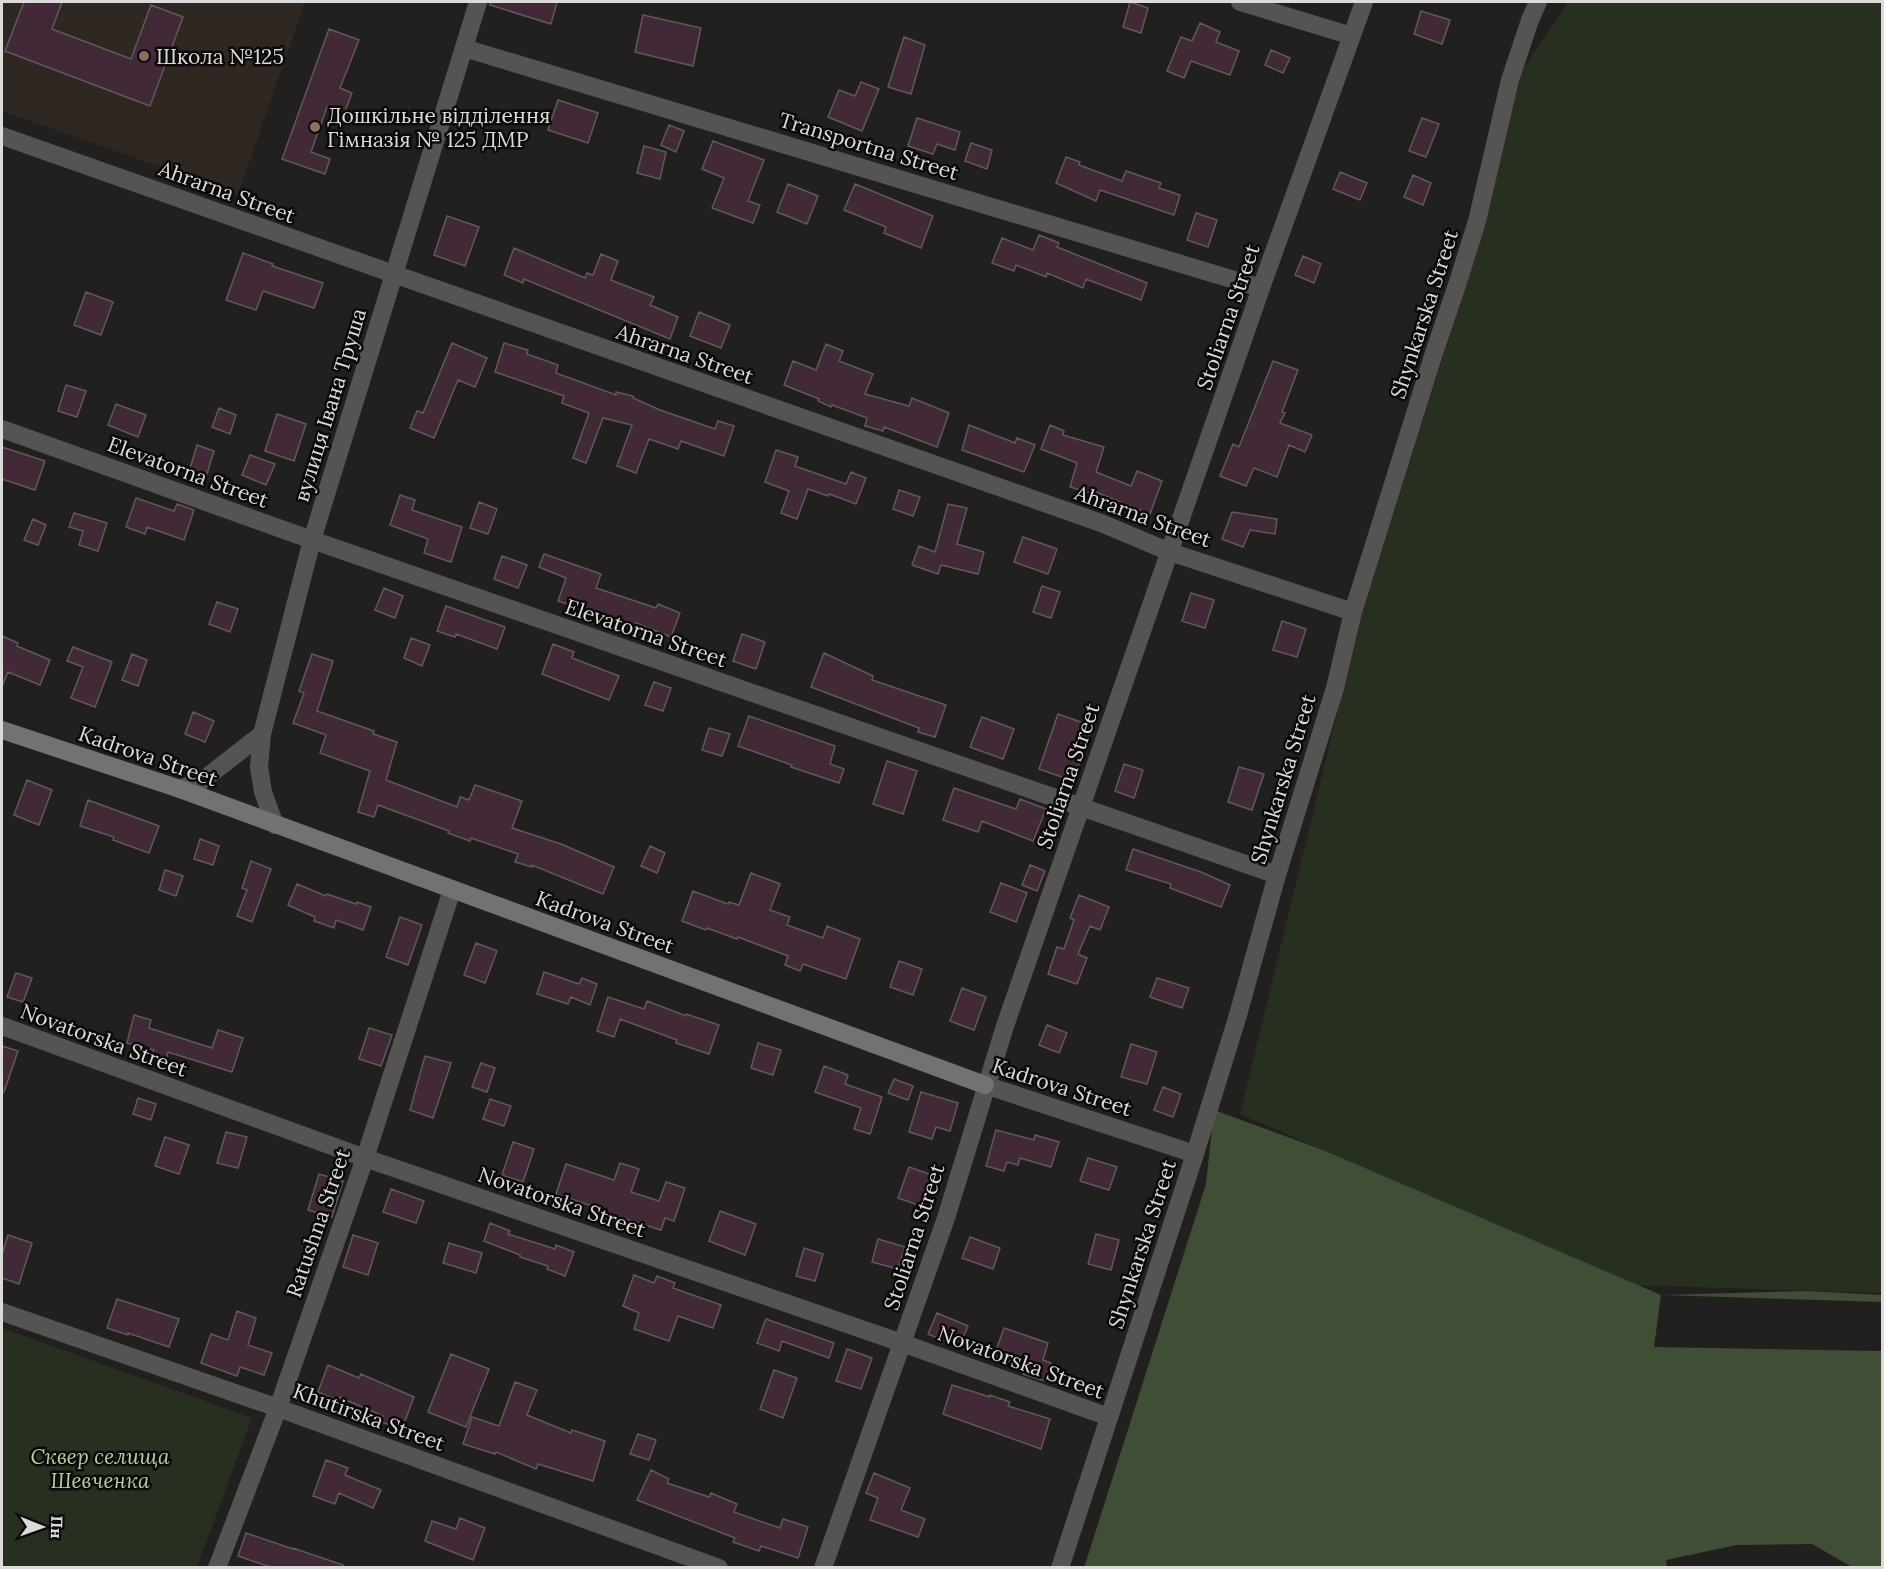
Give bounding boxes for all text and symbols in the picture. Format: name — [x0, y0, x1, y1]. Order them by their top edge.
place label: Школа №125 — [156, 43, 284, 70]
marker: Школа №125 — [137, 49, 151, 63]
place label: Дошкільне відділення Гімназія № 125 ДМР — [327, 102, 550, 153]
street label: Transportna Street — [776, 106, 963, 186]
marker: Дошкільне відділення Гімназія № 125 ДМР — [308, 120, 322, 134]
street label: Ahrarna Street — [154, 154, 300, 229]
street label: Shynkarska Street — [1384, 225, 1464, 402]
street label: Stoliarna Street — [1190, 240, 1266, 393]
street label: вулиця Івана Труша — [288, 305, 372, 505]
street label: Ahrarna Street — [612, 318, 758, 390]
street label: Elevatorna Street — [104, 430, 273, 514]
street label: Ahrarna Street — [1070, 478, 1216, 553]
street label: Elevatorna Street — [562, 593, 731, 674]
street label: Shynkarska Street — [1244, 690, 1322, 867]
street label: Stoliarna Street — [1030, 699, 1106, 852]
street label: Kadrova Street — [75, 720, 222, 793]
street label: Kadrova Street — [532, 884, 679, 960]
street label: Novatorska Street — [17, 997, 192, 1083]
street label: Kadrova Street — [989, 1052, 1136, 1123]
street label: Ratushna Street — [280, 1144, 356, 1301]
street label: Shynkarska Street — [1102, 1155, 1182, 1332]
street label: Stoliarna Street — [878, 1160, 951, 1314]
street label: Novatorska Street — [475, 1161, 650, 1244]
street label: Novatorska Street — [934, 1319, 1109, 1405]
street label: Khutirska Street — [289, 1377, 449, 1457]
park label: Сквер селища Шевченка — [30, 1443, 170, 1494]
north arrow — [12, 1497, 72, 1557]
text: Пн — [47, 1516, 67, 1539]

